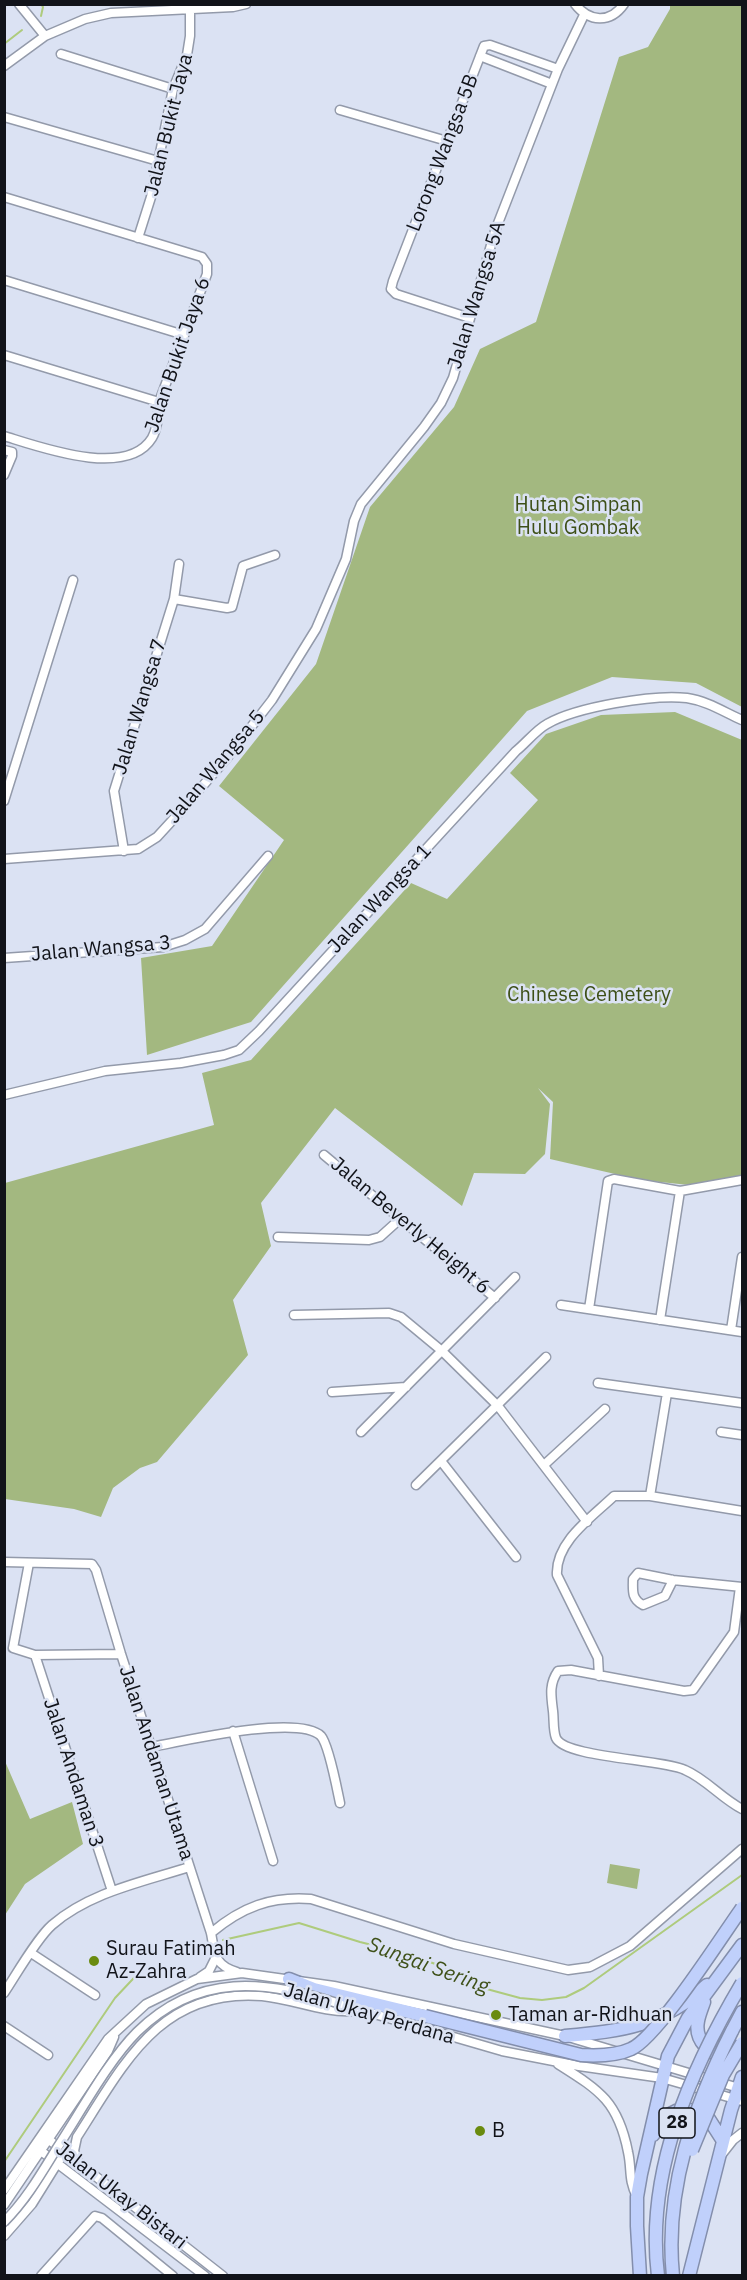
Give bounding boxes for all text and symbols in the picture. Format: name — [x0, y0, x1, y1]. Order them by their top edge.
street label: Jalan Bukit Jaya — [140, 51, 198, 199]
street label: Lorong Wangsa 5B — [402, 71, 484, 235]
street label: Jalan Wangsa 5A — [443, 218, 511, 372]
street label: Jalan Bukit Jaya 6 — [140, 274, 216, 436]
park label: Hutan Simpan Hulu Gombak — [515, 493, 641, 540]
street label: Jalan Wangsa 7 — [108, 636, 172, 778]
street label: Jalan Wangsa 5 — [162, 705, 270, 829]
street label: Jalan Wangsa 1 — [323, 839, 437, 959]
street label: Jalan Wangsa 3 — [30, 931, 172, 967]
park label: Chinese Cemetery — [507, 983, 671, 1007]
street label: Jalan Beverly Height 6 — [325, 1152, 495, 1300]
street label: Jalan Andaman Utama — [113, 1663, 199, 1863]
street label: Jalan Andaman 3 — [38, 1695, 108, 1851]
water label: Sungai Sering — [364, 1932, 492, 2000]
place label: Surau Fatimah Az-Zahra — [106, 1937, 236, 1984]
marker: Surau Fatimah Az-Zahra — [87, 1954, 101, 1968]
street label: Jalan Ukay Perdana — [281, 1978, 457, 2050]
place label: Taman ar-Ridhuan — [508, 2003, 673, 2027]
marker: Taman ar-Ridhuan — [489, 2008, 503, 2022]
road number: 28 — [659, 2108, 695, 2138]
place label: B — [492, 2119, 505, 2143]
marker: B — [473, 2124, 487, 2138]
street label: Jalan Ukay Bistari — [51, 2137, 191, 2255]

